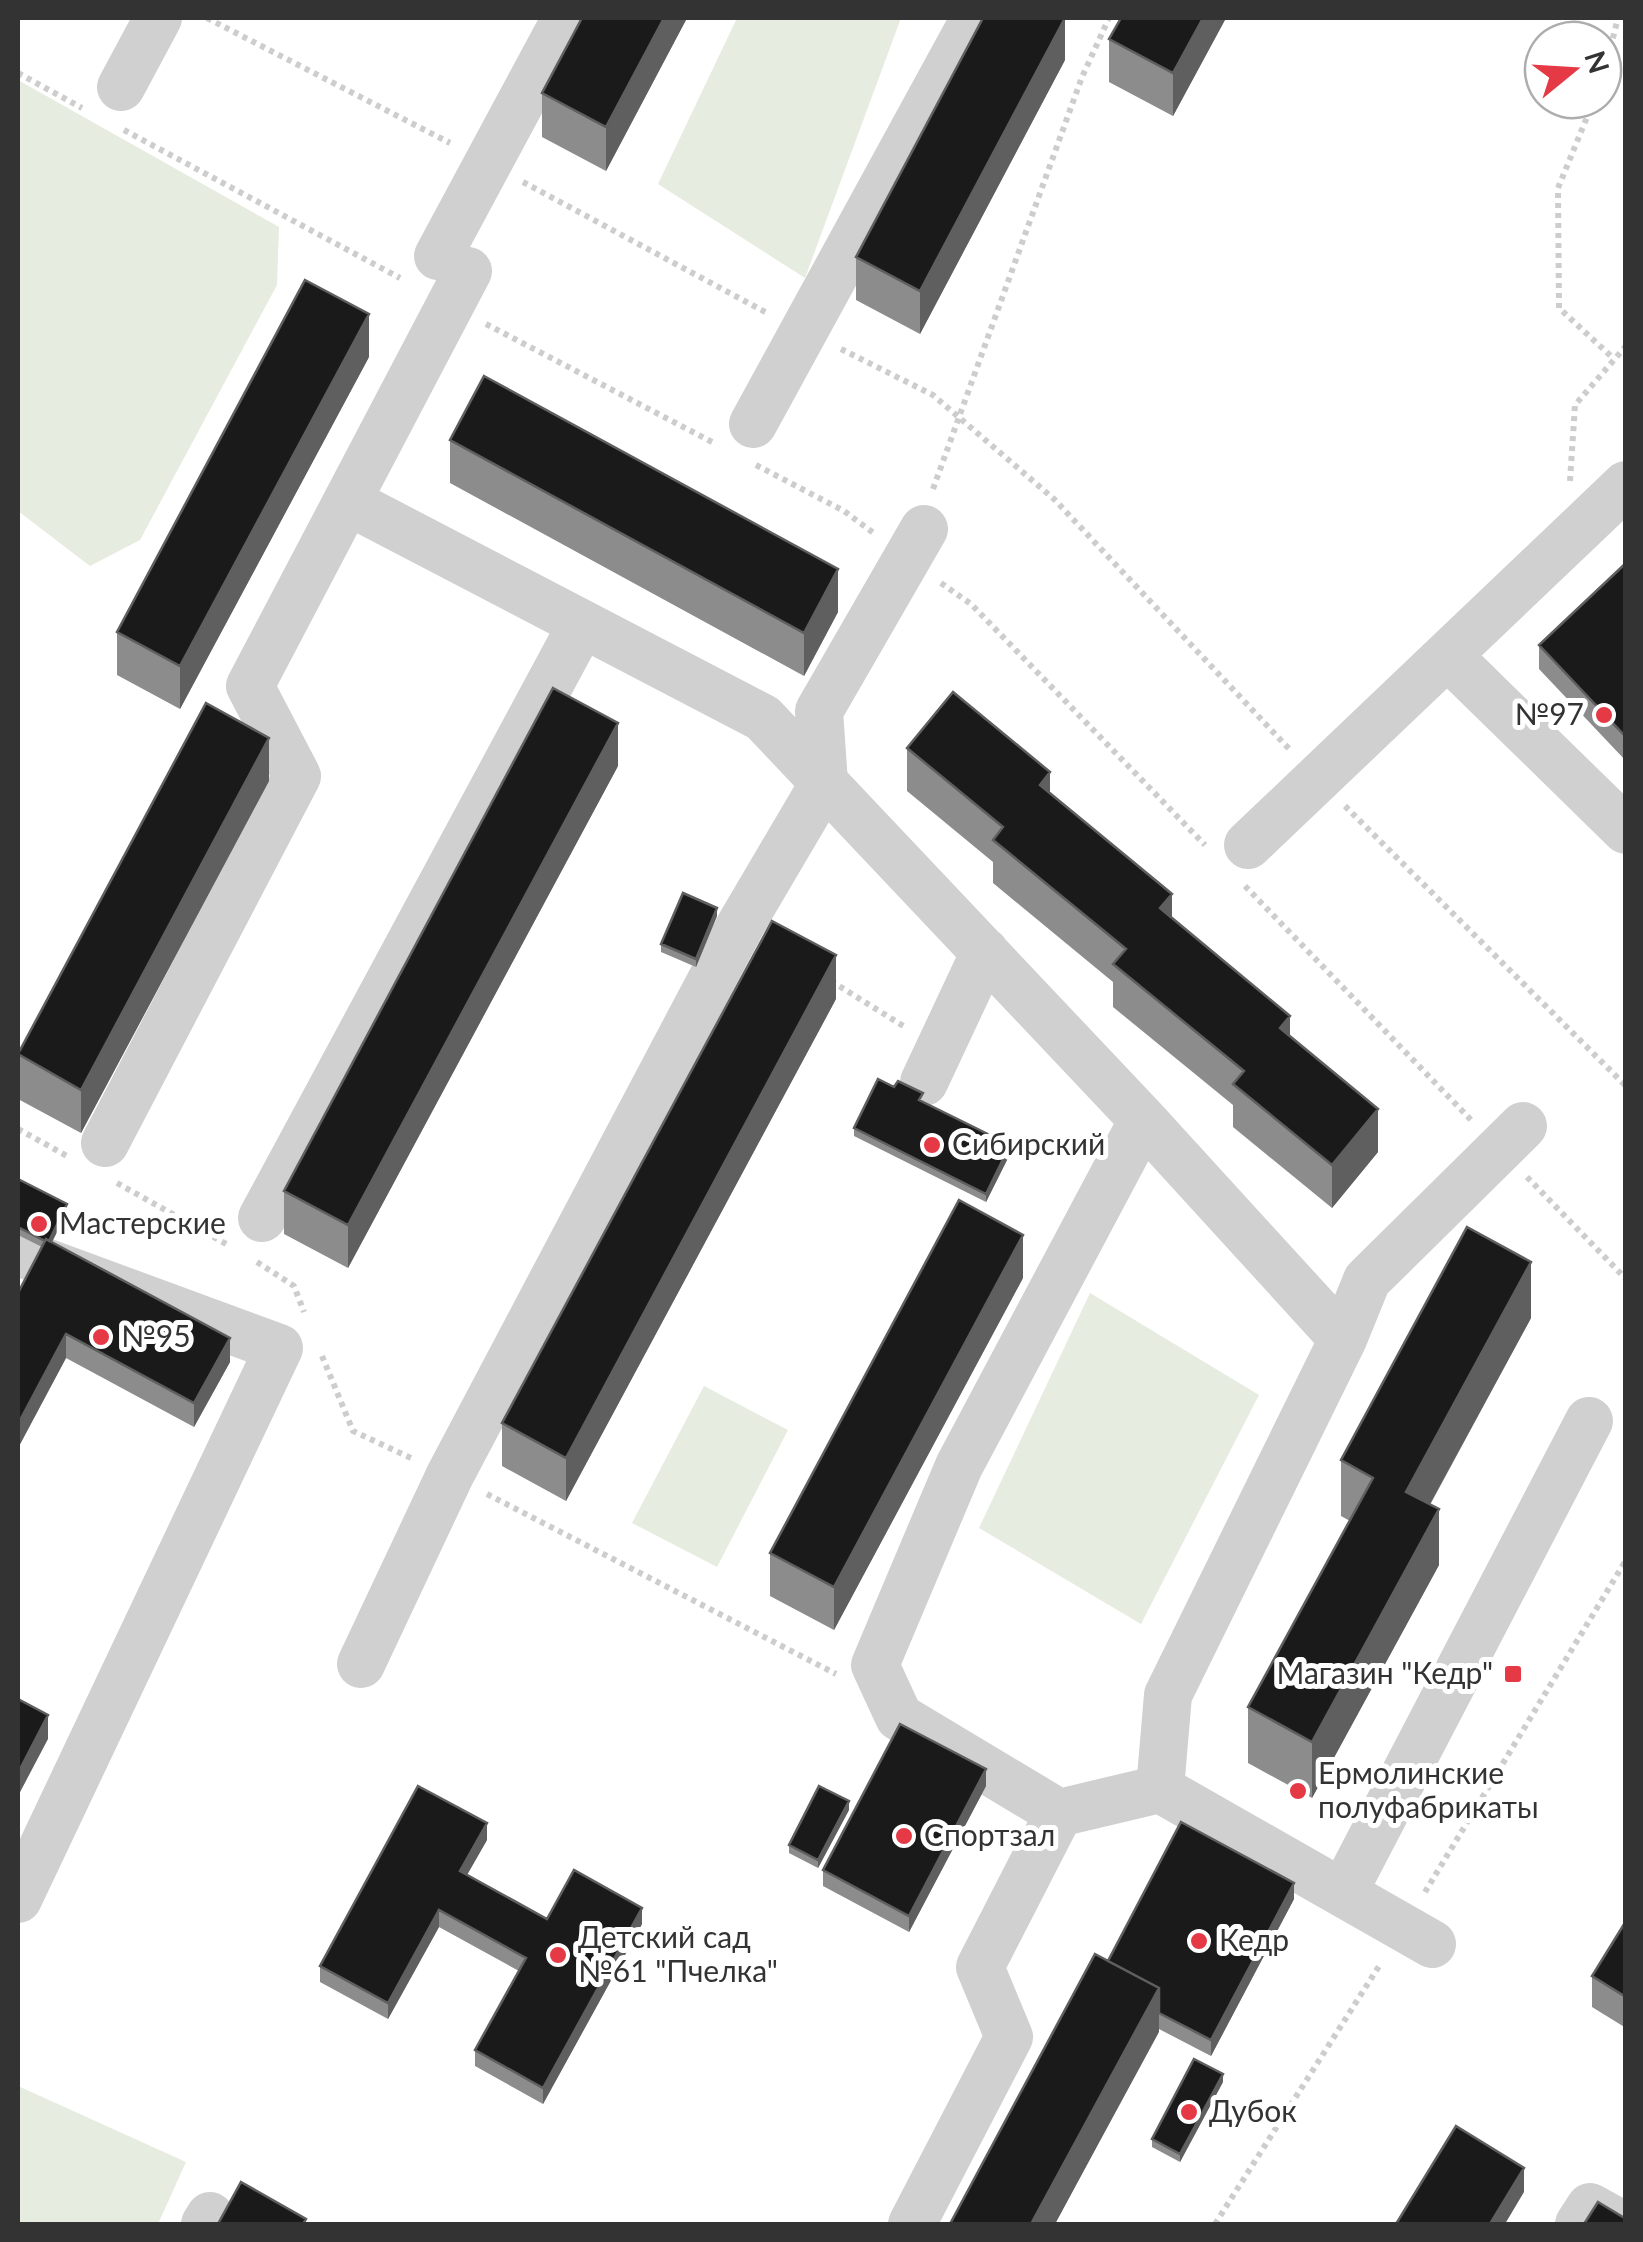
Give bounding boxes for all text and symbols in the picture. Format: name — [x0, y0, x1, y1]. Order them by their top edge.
north arrow — [1523, 20, 1623, 120]
text: N — [1578, 46, 1617, 77]
place label: №97 — [1514, 695, 1584, 731]
marker: №97 — [1593, 704, 1615, 726]
place label: Сибирский — [952, 1125, 1105, 1161]
marker: Сибирский — [921, 1134, 943, 1156]
place label: Мастерские — [59, 1204, 226, 1240]
marker: Мастерские — [28, 1213, 50, 1235]
place label: №95 — [121, 1317, 191, 1353]
marker: №95 — [90, 1326, 112, 1348]
place label: Магазин "Кедр" — [1276, 1654, 1493, 1690]
marker: Магазин "Кедр" — [1502, 1663, 1524, 1685]
place label: Ермолинские полуфабрикаты — [1318, 1754, 1539, 1824]
marker: Ермолинские полуфабрикаты — [1287, 1780, 1309, 1802]
place label: Спортзал — [924, 1816, 1055, 1852]
marker: Спортзал — [893, 1825, 915, 1847]
place label: Детский сад №61 "Пчелка" — [578, 1918, 778, 1988]
place label: Кедр — [1219, 1921, 1289, 1957]
marker: Кедр — [1188, 1930, 1210, 1952]
marker: Детский сад №61 "Пчелка" — [547, 1944, 569, 1966]
place label: Дубок — [1209, 2092, 1297, 2128]
marker: Дубок — [1178, 2101, 1200, 2123]

